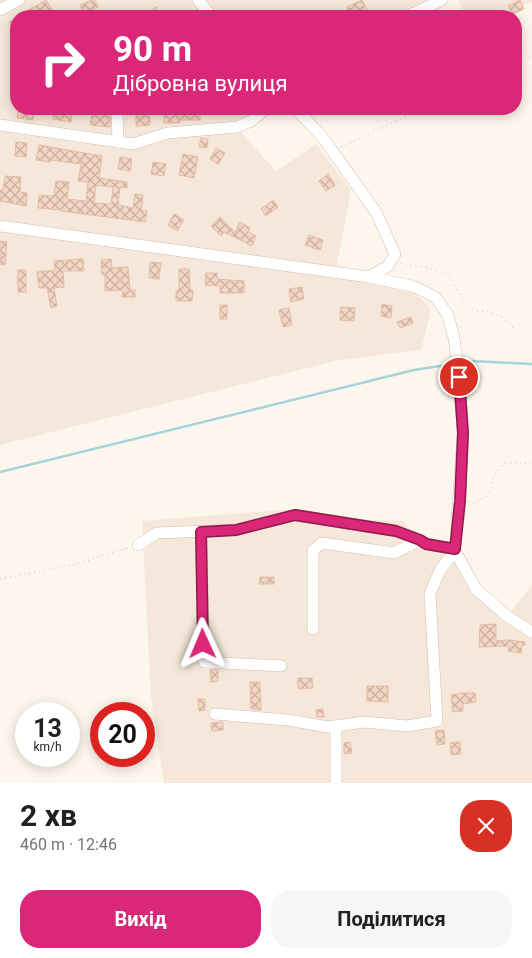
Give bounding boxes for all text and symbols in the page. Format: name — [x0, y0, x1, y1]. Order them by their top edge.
text: 90 m — [113, 29, 192, 70]
icon: right — [30, 30, 95, 95]
text: Дібровна вулиця — [113, 71, 288, 96]
pin — [438, 356, 480, 398]
icon: arrive — [445, 363, 473, 391]
position arrow — [176, 617, 228, 669]
speed limit sign: 20 — [90, 702, 155, 767]
text: 13 — [33, 714, 62, 743]
text: km/h — [33, 740, 62, 754]
text: 2 хв — [20, 798, 77, 833]
button: close — [460, 800, 512, 852]
text: 460 m · 12:46 — [20, 835, 117, 854]
button: Вихід — [20, 890, 261, 948]
button: Поділитися — [271, 890, 512, 948]

